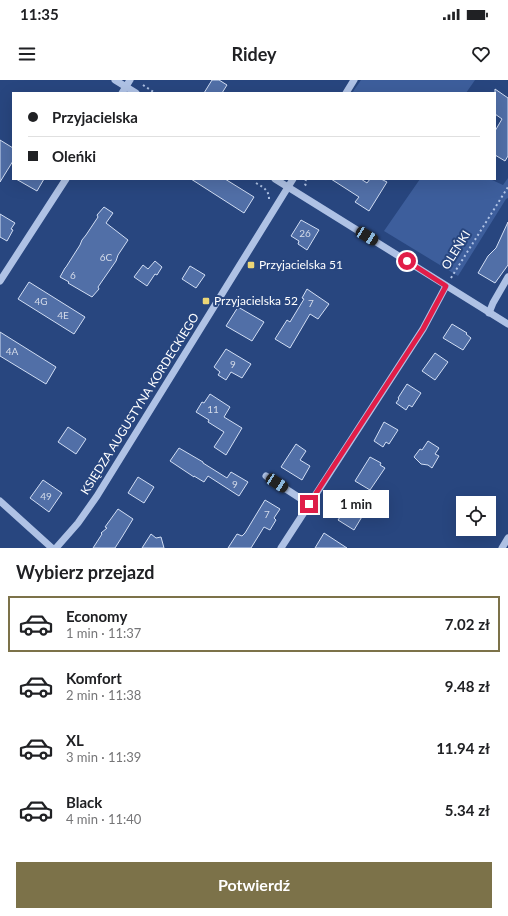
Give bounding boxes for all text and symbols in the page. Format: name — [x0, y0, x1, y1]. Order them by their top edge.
text: 11:35 — [20, 5, 59, 23]
icon: menu — [16, 43, 38, 65]
text: Ridey — [231, 43, 277, 65]
icon: heart — [470, 43, 492, 65]
text: Przyjacielska — [52, 108, 138, 126]
text: Oleńki — [52, 147, 96, 165]
car — [354, 225, 380, 247]
house number: 26 — [299, 227, 311, 239]
street label: OLEŃKI — [438, 227, 473, 272]
house number: 6C — [100, 251, 113, 263]
route start — [398, 252, 416, 270]
place label: Przyjacielska 51 — [259, 257, 343, 272]
marker: Przyjacielska 51 — [246, 260, 256, 270]
house number: 6 — [70, 269, 76, 281]
place label: Przyjacielska 52 — [214, 293, 298, 308]
house number: 4G — [34, 295, 48, 307]
marker: Przyjacielska 52 — [201, 296, 211, 306]
house number: 7 — [308, 297, 314, 309]
house number: 4E — [57, 309, 69, 321]
street label: KSIĘDZA AUGUSTYNA KORDECKIEGO — [77, 310, 202, 497]
house number: 4A — [6, 345, 19, 357]
house number: 9 — [230, 358, 236, 370]
house number: 11 — [207, 403, 219, 415]
car — [264, 471, 290, 495]
house number: 9 — [232, 478, 238, 490]
house number: 49 — [40, 490, 52, 502]
callout: 1 min — [323, 490, 389, 518]
route end — [300, 495, 318, 513]
text: 1 min — [340, 496, 372, 512]
map controls — [456, 496, 496, 536]
button: locate — [456, 496, 496, 536]
house number: 7 — [264, 508, 270, 520]
text: Wybierz przejazd — [16, 561, 155, 583]
icon: car — [18, 606, 54, 642]
text: Economy — [66, 607, 127, 625]
text: 7.02 zł — [445, 615, 490, 633]
text: 1 min · 11:37 — [66, 625, 141, 641]
icon: car — [18, 668, 54, 704]
text: Komfort — [66, 669, 122, 687]
text: 9.48 zł — [445, 677, 490, 695]
text: 2 min · 11:38 — [66, 687, 141, 703]
icon: car — [18, 730, 54, 766]
text: XL — [66, 731, 84, 749]
text: 11.94 zł — [436, 739, 490, 757]
text: 3 min · 11:39 — [66, 749, 141, 765]
icon: car — [18, 792, 54, 828]
text: Black — [66, 793, 102, 811]
text: 5.34 zł — [445, 801, 490, 819]
text: 4 min · 11:40 — [66, 811, 141, 827]
button: Potwierdź — [16, 862, 492, 908]

